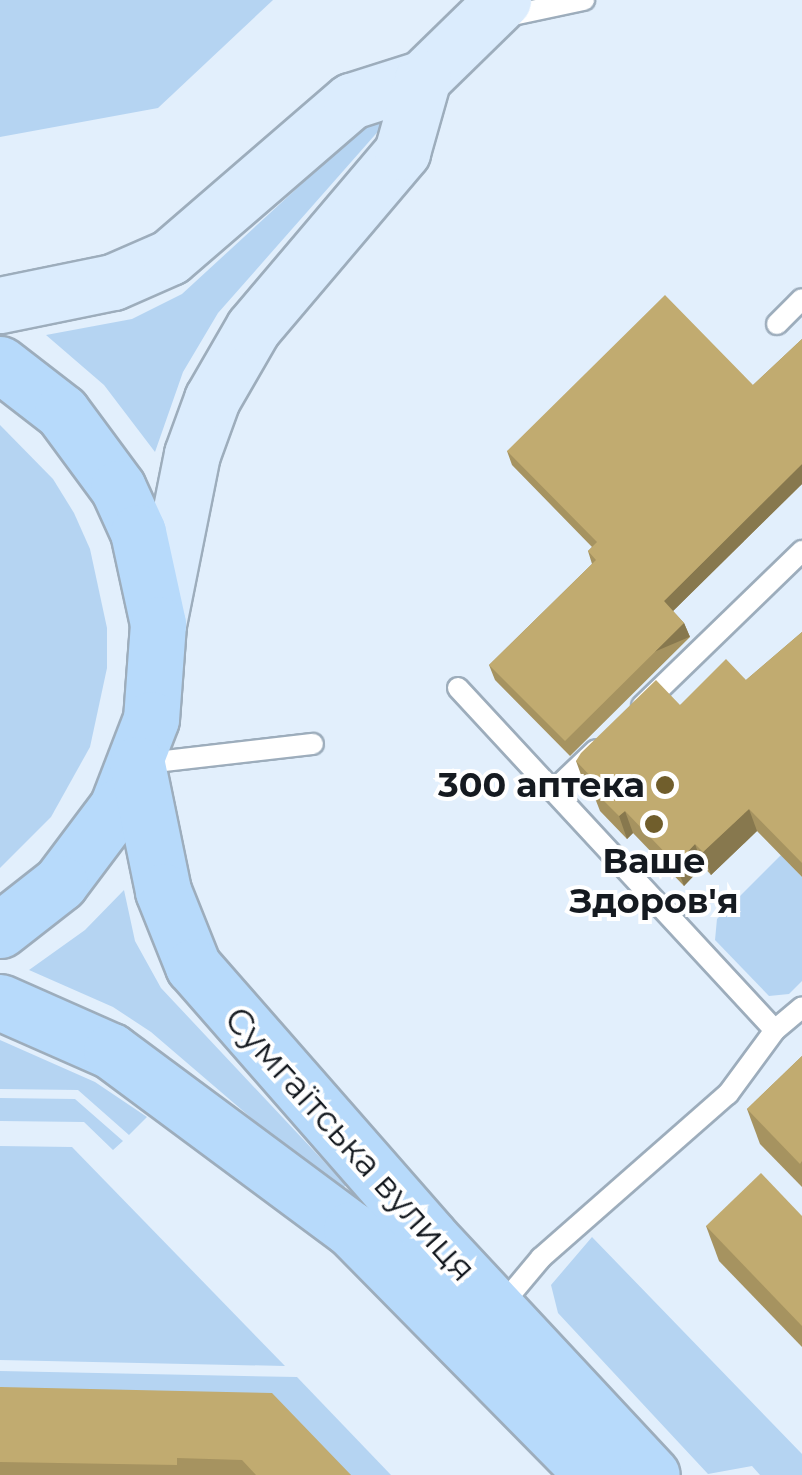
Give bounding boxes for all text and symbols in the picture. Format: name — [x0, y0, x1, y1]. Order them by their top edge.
place label: 300 аптека — [438, 764, 645, 806]
marker: 300 аптека — [654, 774, 676, 796]
marker: Ваше Здоров'я — [643, 813, 665, 835]
place label: Ваше Здоров'я — [569, 840, 739, 922]
street label: Сумгаїтська вулиця — [216, 998, 484, 1290]

